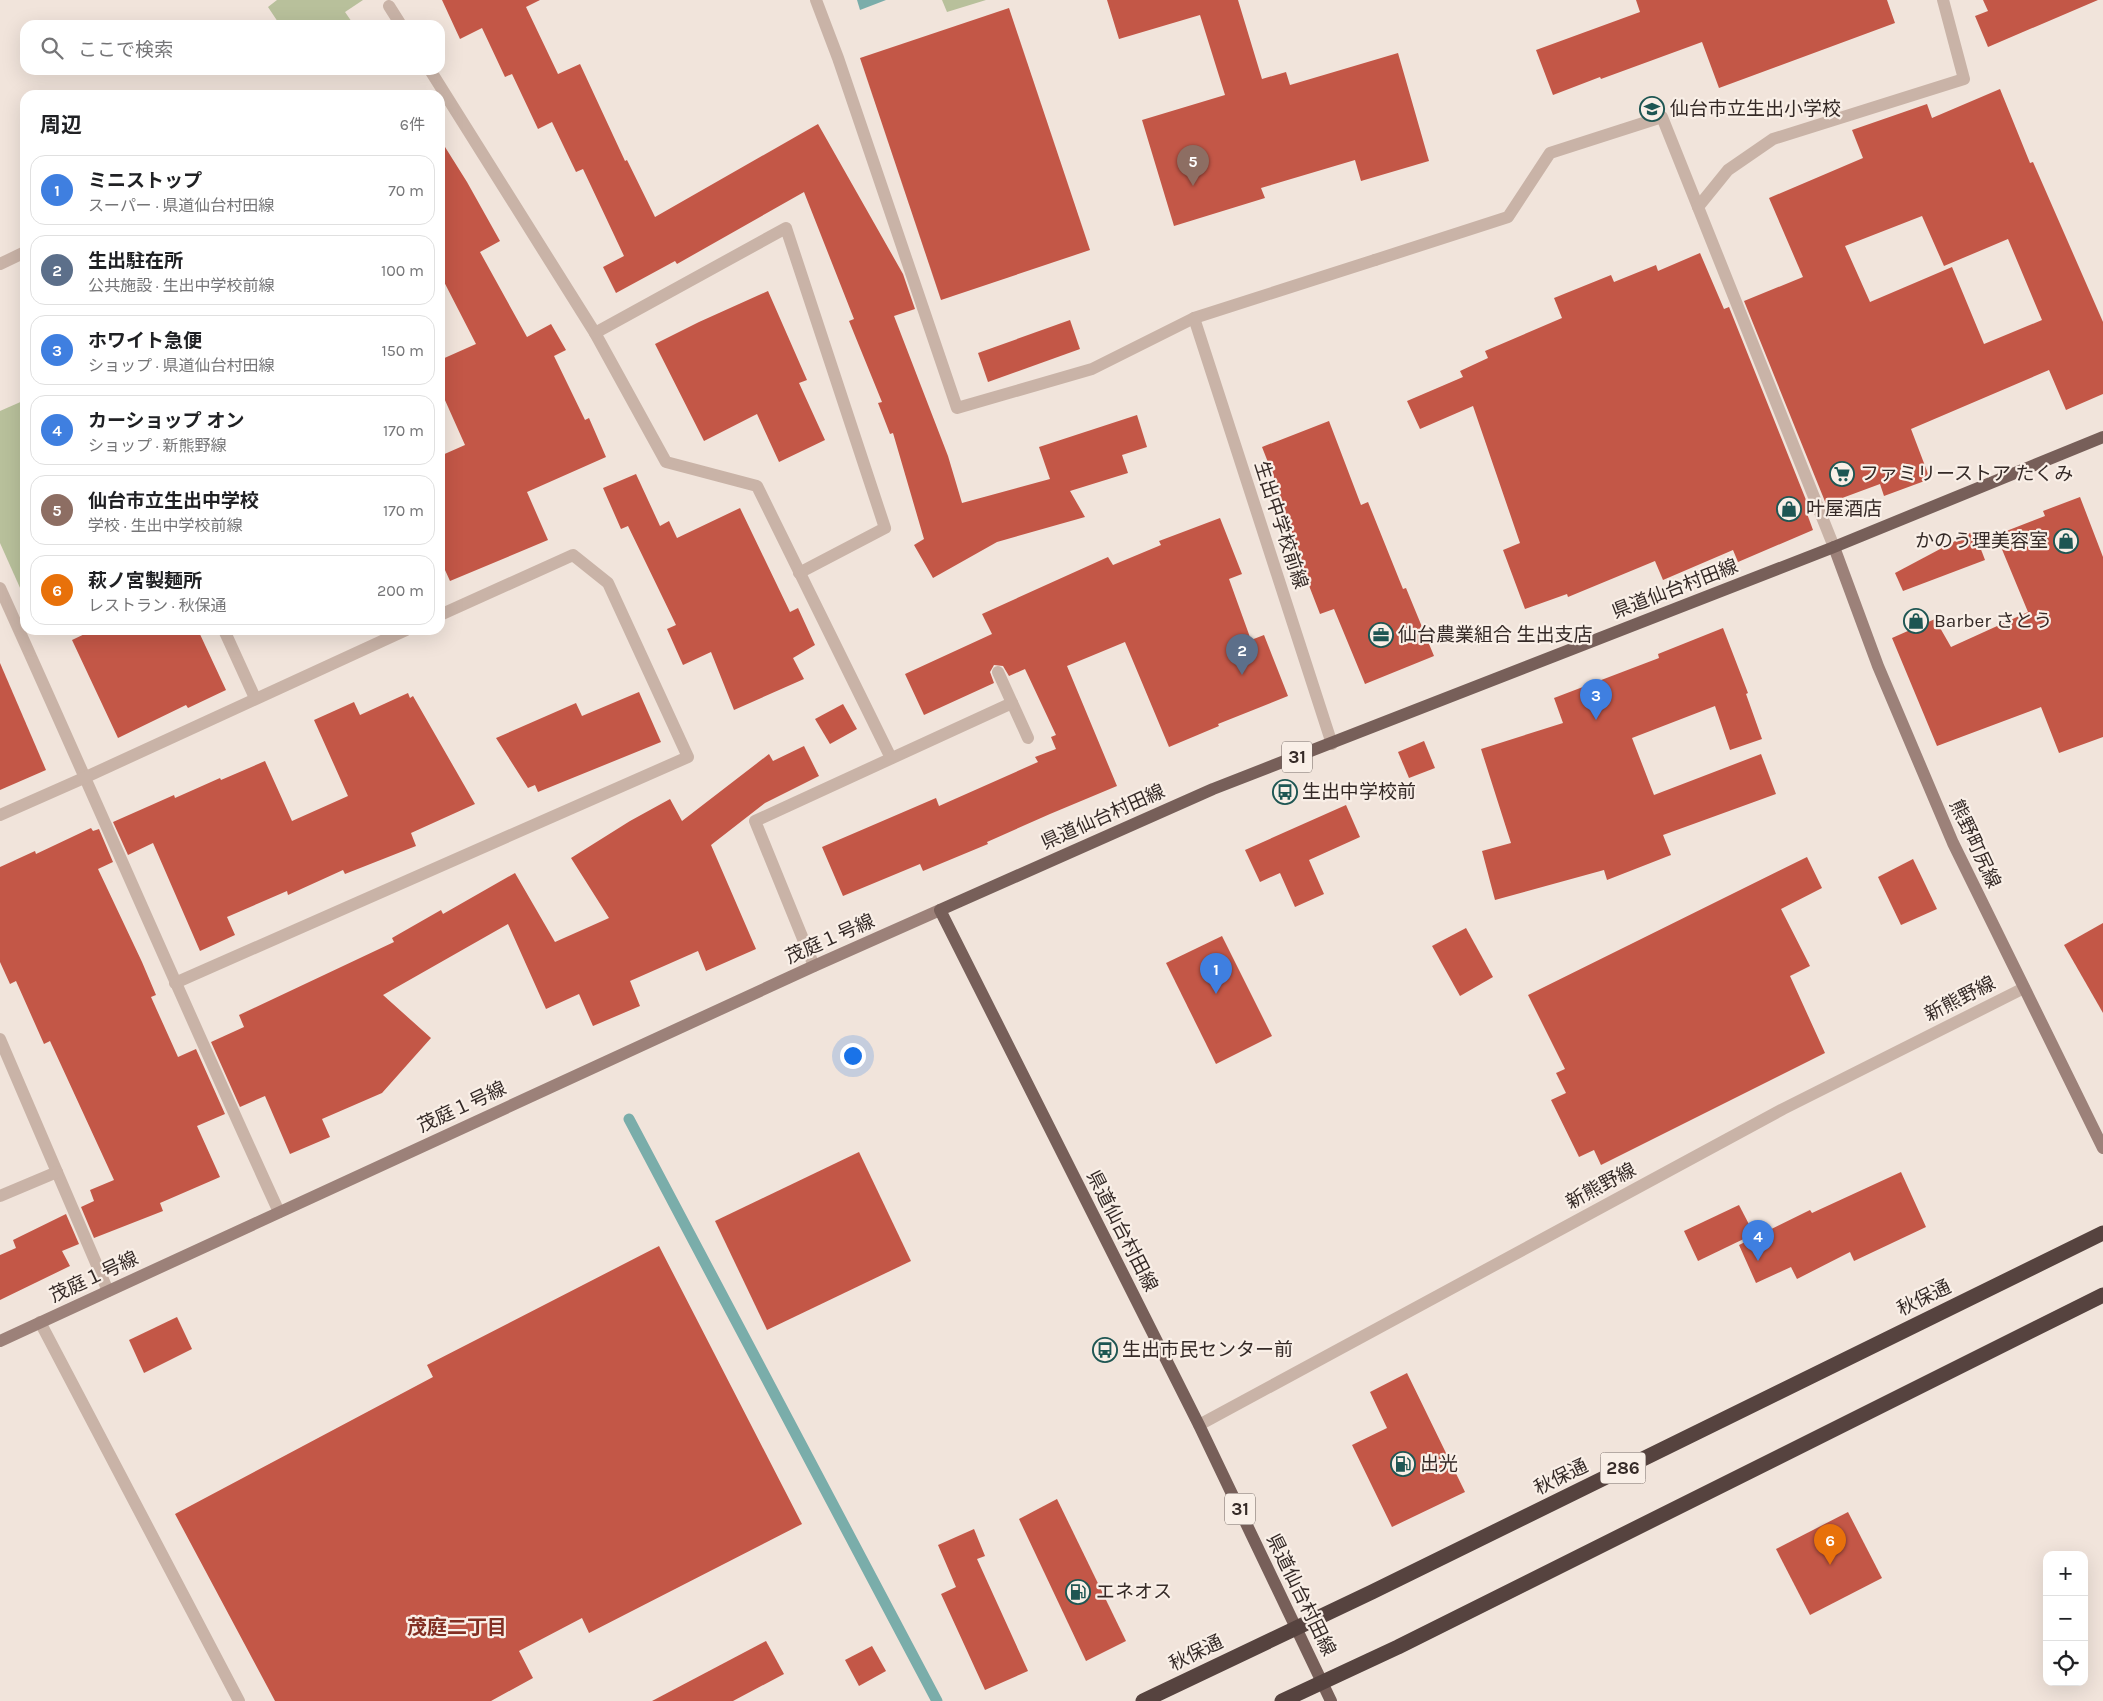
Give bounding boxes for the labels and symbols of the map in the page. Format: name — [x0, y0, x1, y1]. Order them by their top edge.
school or university icon: 仙台市立生出小学校 — [1639, 96, 1665, 122]
place label: 仙台市立生出小学校 — [1670, 98, 1841, 120]
pin: 5 — [1177, 145, 1209, 186]
street label: 生出中学校前線 — [1250, 458, 1312, 592]
supermarket icon: ファミリーストア たくみ — [1829, 461, 1855, 487]
place label: ファミリーストア たくみ — [1860, 463, 2073, 485]
shop icon: 叶屋酒店 — [1776, 496, 1802, 522]
place label: 叶屋酒店 — [1806, 498, 1882, 520]
shop icon: かのう理美容室 — [2053, 528, 2079, 554]
place label: かのう理美容室 — [1915, 530, 2048, 552]
street label: 県道仙台村田線 — [1609, 555, 1741, 623]
shop icon: Barber さとう — [1903, 608, 1929, 634]
place label: Barber さとう — [1934, 610, 2053, 632]
office icon: 仙台農業組合 生出支店 — [1368, 622, 1394, 648]
place label: 仙台農業組合 生出支店 — [1398, 624, 1593, 646]
pin: 2 — [1226, 634, 1258, 675]
pin: 3 — [1580, 679, 1612, 720]
road number: 31 — [1282, 742, 1312, 772]
bus stop icon: 生出中学校前 — [1272, 779, 1298, 805]
street label: 県道仙台村田線 — [1038, 780, 1168, 854]
place label: 生出中学校前 — [1302, 781, 1416, 803]
street label: 熊野町尻線 — [1945, 796, 2005, 892]
street label: 茂庭１号線 — [782, 910, 878, 968]
pin: 1 — [1200, 953, 1232, 994]
street label: 新熊野線 — [1921, 972, 1999, 1026]
your location — [840, 1043, 866, 1069]
street label: 茂庭１号線 — [414, 1077, 510, 1137]
street label: 新熊野線 — [1562, 1158, 1640, 1214]
street label: 県道仙台村田線 — [1082, 1167, 1162, 1295]
pin: 4 — [1742, 1220, 1774, 1261]
street label: 茂庭１号線 — [46, 1247, 142, 1307]
street label: 秋保通 — [1894, 1276, 1954, 1320]
bus stop icon: 生出市民センター前 — [1092, 1337, 1118, 1363]
place label: 生出市民センター前 — [1122, 1339, 1293, 1361]
fuel station icon: 出光 — [1390, 1451, 1416, 1477]
road number: 286 — [1600, 1452, 1646, 1484]
place label: 出光 — [1420, 1453, 1458, 1475]
street label: 秋保通 — [1531, 1455, 1591, 1499]
road number: 31 — [1225, 1494, 1255, 1525]
pin: 6 — [1814, 1524, 1846, 1565]
street label: 県道仙台村田線 — [1262, 1530, 1340, 1660]
fuel station icon: エネオス — [1065, 1579, 1091, 1605]
place label: エネオス — [1096, 1581, 1172, 1603]
district label: 茂庭二丁目 — [407, 1616, 507, 1639]
street label: 秋保通 — [1166, 1631, 1226, 1675]

